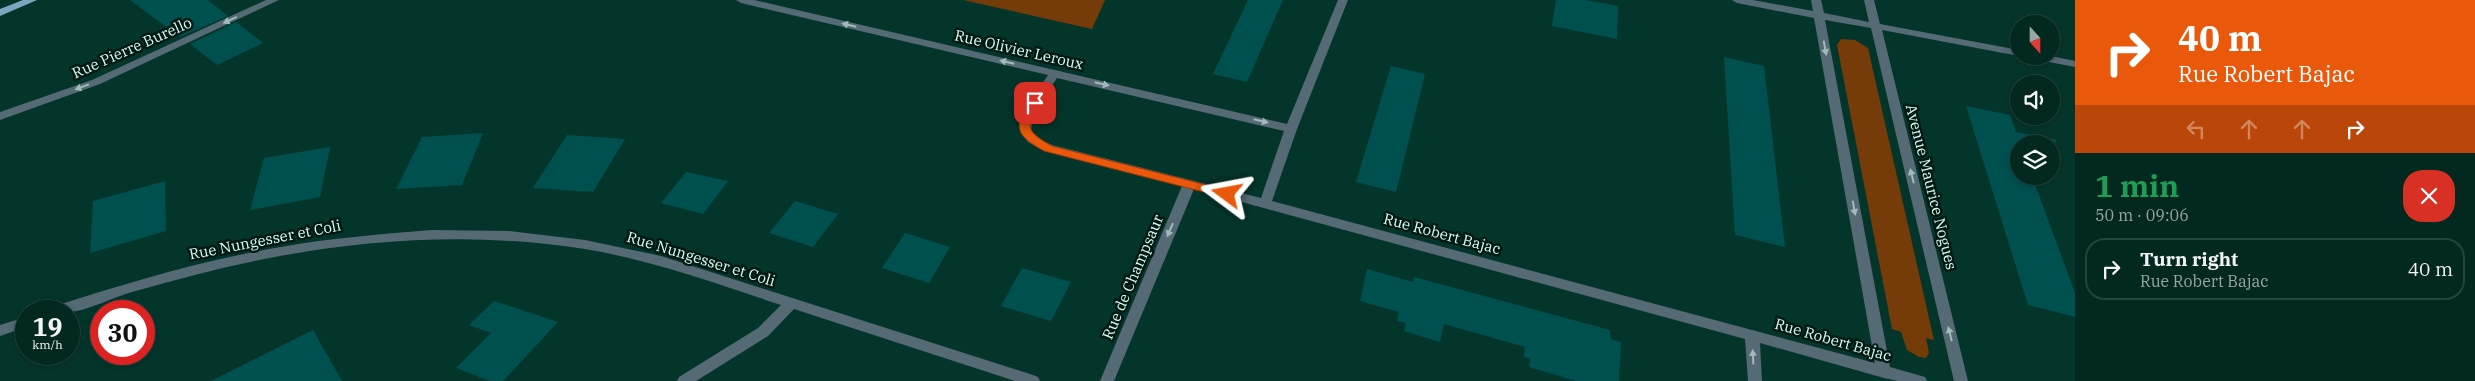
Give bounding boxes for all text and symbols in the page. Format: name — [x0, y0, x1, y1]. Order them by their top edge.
street label: Rue Pierre Burello — [69, 13, 195, 82]
north arrow — [2010, 15, 2060, 65]
map controls — [2010, 15, 2060, 185]
text: 40 m — [2178, 15, 2262, 61]
one-way arrow — [223, 17, 237, 25]
icon: right — [2095, 20, 2160, 85]
one-way arrow — [842, 21, 857, 29]
street label: Rue Olivier Leroux — [953, 25, 1085, 74]
one-way arrow — [1821, 40, 1829, 56]
one-way arrow — [1000, 58, 1015, 66]
text: Rue Robert Bajac — [2178, 59, 2355, 88]
button: sound — [2010, 75, 2060, 125]
one-way arrow — [1095, 80, 1110, 88]
pin — [1014, 82, 1056, 124]
one-way arrow — [74, 83, 89, 91]
icon: arrive — [1021, 89, 1049, 117]
street label: Avenue Maurice Nogues — [1902, 102, 1961, 272]
icon: left — [2182, 115, 2210, 143]
icon: ahead — [2235, 115, 2263, 143]
icon: ahead — [2288, 115, 2316, 143]
icon: right — [2341, 115, 2369, 143]
one-way arrow — [1253, 117, 1268, 125]
button: layers — [2010, 135, 2060, 185]
text: 1 min — [2095, 166, 2179, 205]
position arrow — [1200, 167, 1252, 219]
one-way arrow — [1908, 168, 1916, 183]
button: close — [2403, 170, 2455, 222]
one-way arrow — [1851, 200, 1859, 216]
text: 50 m · 09:06 — [2095, 205, 2189, 225]
street label: Rue Robert Bajac — [1381, 209, 1503, 258]
street label: Rue de Champsaur — [1098, 211, 1168, 342]
street label: Rue Nungesser et Coli — [187, 215, 343, 264]
one-way arrow — [1166, 223, 1174, 237]
street label: Rue Nungesser et Coli — [625, 227, 778, 290]
text: Turn right — [2140, 247, 2238, 271]
icon: right — [2097, 255, 2125, 283]
text: 40 m — [2408, 257, 2453, 281]
text: Rue Robert Bajac — [2140, 271, 2269, 291]
speed limit sign: 30 — [90, 300, 155, 365]
text: 19 — [32, 310, 63, 343]
street label: Rue Robert Bajac — [1773, 314, 1894, 365]
one-way arrow — [1946, 326, 1954, 341]
text: km/h — [32, 337, 63, 352]
one-way arrow — [1749, 349, 1757, 365]

